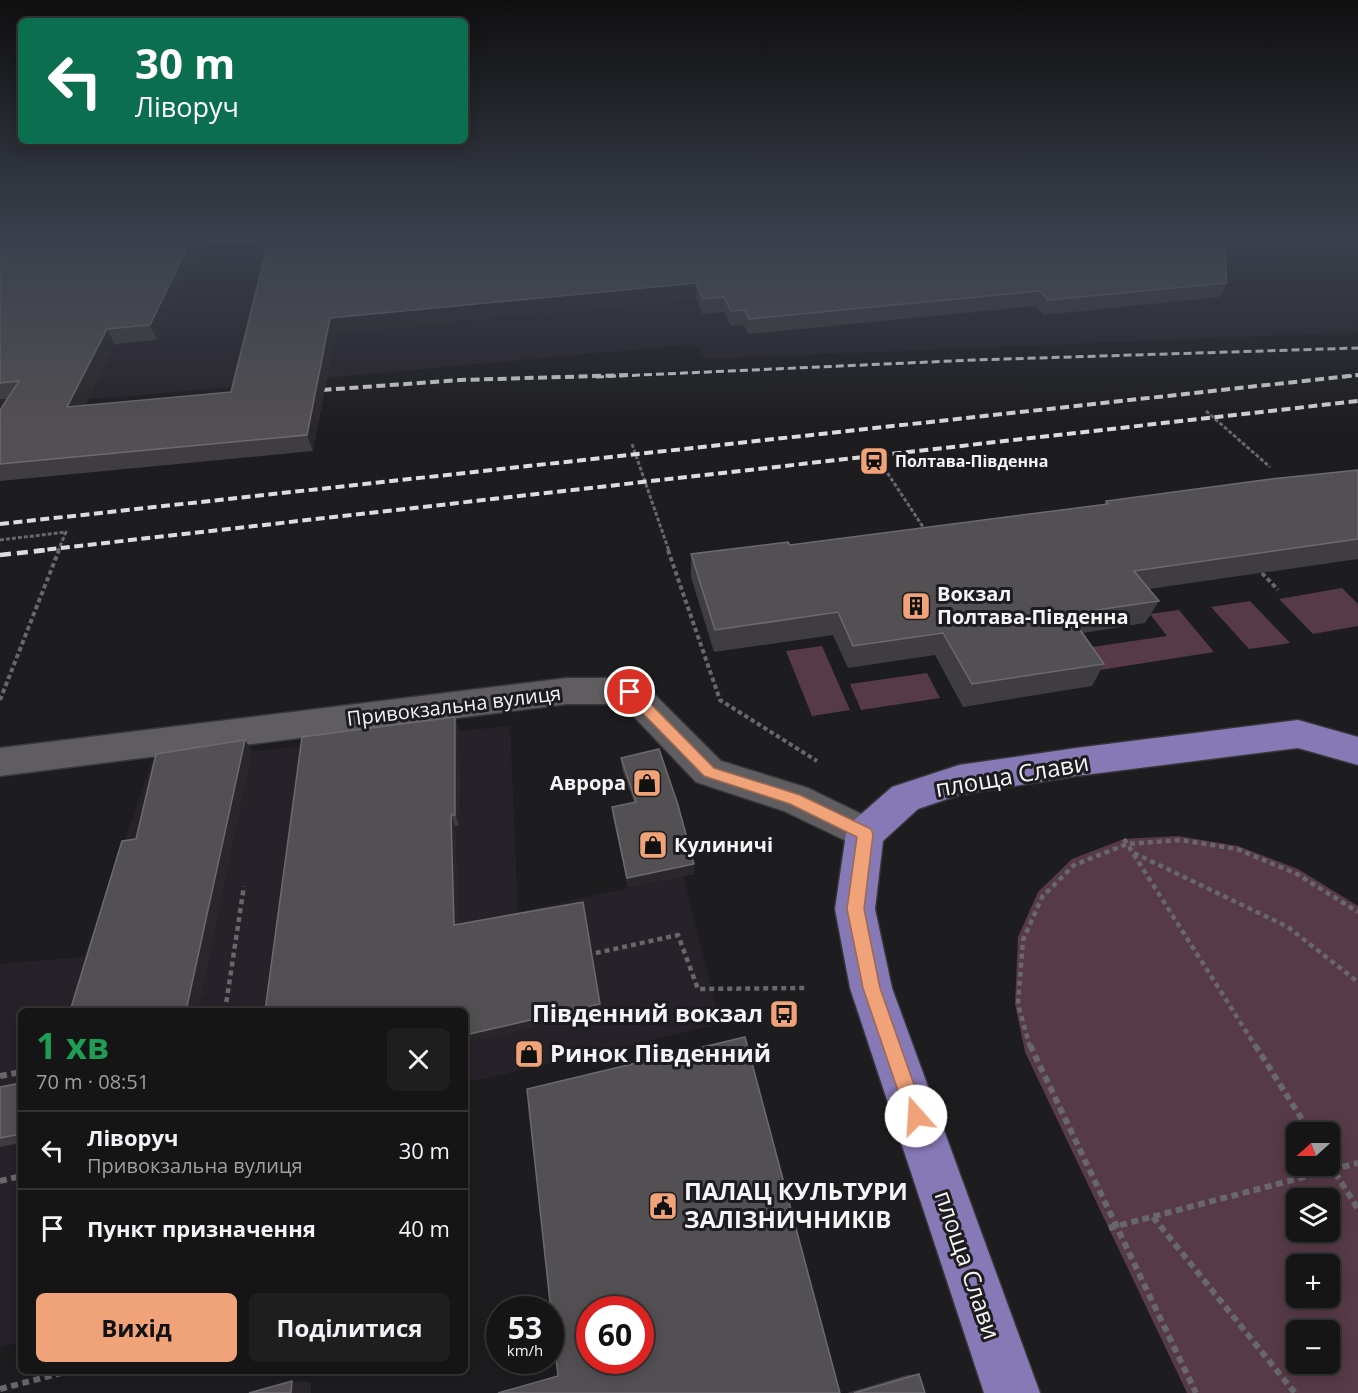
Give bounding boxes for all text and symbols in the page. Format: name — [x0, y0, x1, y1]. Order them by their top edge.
text: 30 m — [135, 34, 235, 91]
icon: left — [36, 42, 114, 120]
text: Ліворуч — [135, 88, 239, 125]
station icon: Полтава-Південна — [858, 445, 890, 477]
place label: Полтава-Південна — [895, 450, 1048, 472]
place label: Вокзал Полтава-Південна — [937, 580, 1129, 630]
building icon: Вокзал Полтава-Південна — [900, 590, 932, 622]
pin — [604, 666, 655, 717]
icon: arrive — [613, 675, 646, 708]
street label: Привокзальна вулиця — [345, 679, 563, 732]
street label: площа Слави — [932, 745, 1091, 804]
shop icon: Аврора — [631, 767, 663, 799]
place label: Аврора — [550, 769, 626, 796]
shop icon: Кулиничі — [637, 829, 669, 861]
place label: Кулиничі — [674, 831, 773, 858]
place label: Південний вокзал — [532, 996, 763, 1029]
bus stop icon: Південний вокзал — [768, 998, 800, 1030]
text: 1 хв — [36, 1021, 109, 1070]
button: close — [387, 1028, 450, 1091]
place label: Ринок Південний — [550, 1036, 771, 1069]
shop icon: Ринок Південний — [513, 1038, 545, 1070]
text: 70 m · 08:51 — [36, 1068, 149, 1095]
position arrow — [884, 1084, 948, 1148]
text: Ліворуч — [87, 1122, 178, 1152]
north arrow — [1286, 1122, 1340, 1176]
map controls — [1286, 1122, 1340, 1374]
icon: left — [36, 1134, 69, 1167]
text: 30 m — [399, 1135, 450, 1165]
text: Привокзальна вулиця — [87, 1152, 303, 1179]
place label: ПАЛАЦ КУЛЬТУРИ ЗАЛIЗНИЧНИКIВ — [684, 1174, 908, 1235]
street label: площа Слави — [928, 1186, 1009, 1343]
button: layers — [1286, 1188, 1340, 1242]
public building icon: ПАЛАЦ КУЛЬТУРИ ЗАЛIЗНИЧНИКIВ — [647, 1190, 679, 1222]
icon: arrive — [36, 1212, 69, 1245]
text: Пункт призначення — [87, 1213, 316, 1243]
text: 40 m — [399, 1213, 450, 1243]
button: + — [1286, 1254, 1340, 1308]
button: Вихід — [36, 1293, 237, 1362]
button: Поділитися — [249, 1293, 450, 1362]
speed limit sign: 60 — [576, 1296, 654, 1374]
text: 53 — [508, 1307, 542, 1348]
button: − — [1286, 1320, 1340, 1374]
text: km/h — [507, 1340, 543, 1360]

